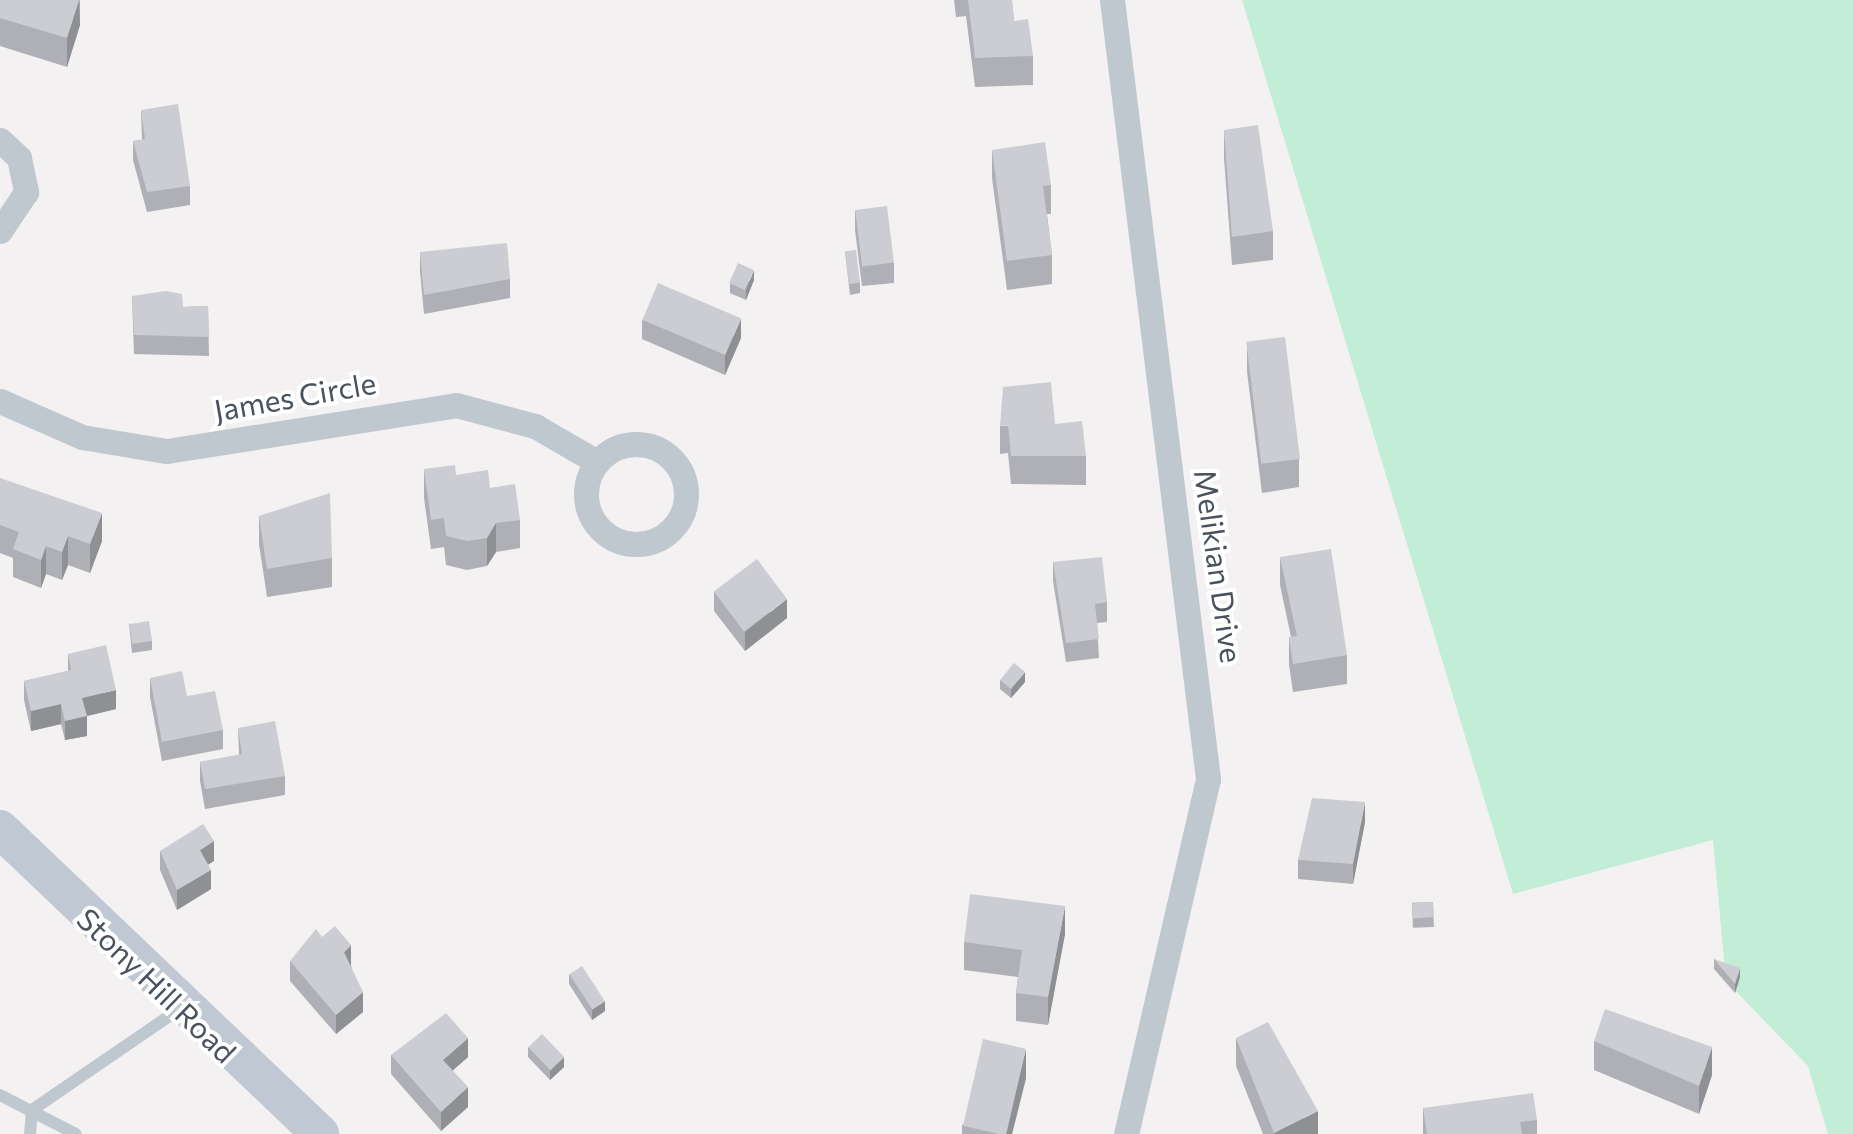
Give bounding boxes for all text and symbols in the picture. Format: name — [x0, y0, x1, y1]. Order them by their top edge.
street label: James Circle — [211, 364, 379, 428]
street label: Melikian Drive — [1188, 467, 1250, 665]
street label: Stony Hill Road — [70, 900, 244, 1070]

